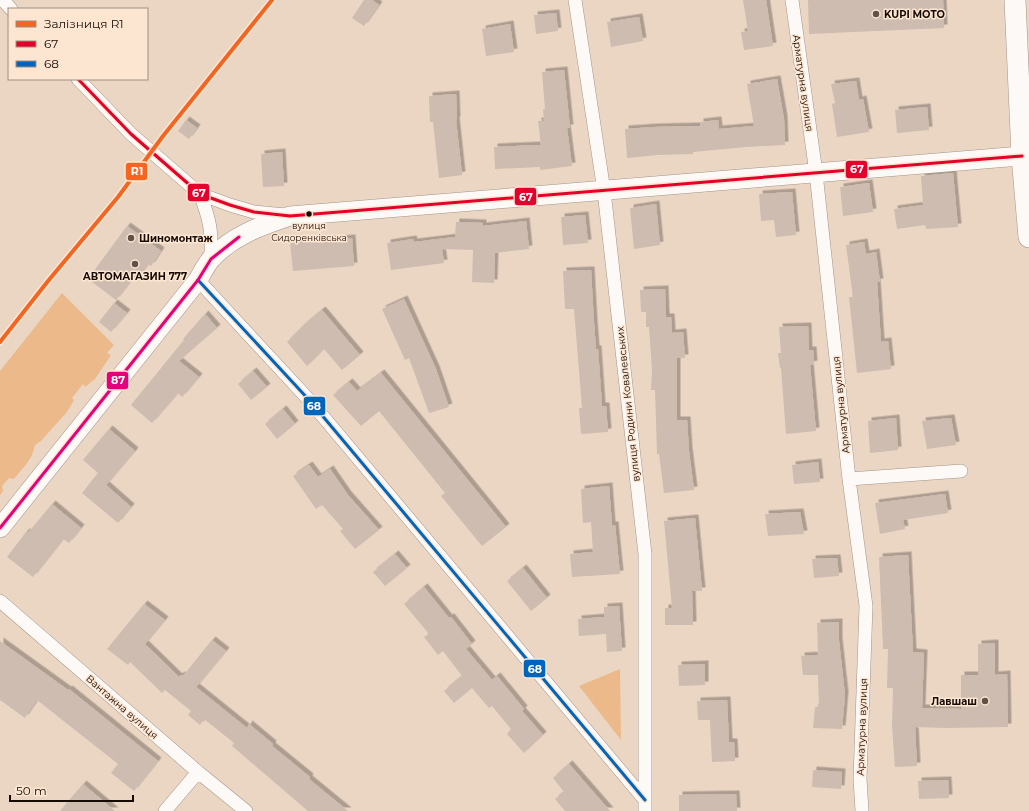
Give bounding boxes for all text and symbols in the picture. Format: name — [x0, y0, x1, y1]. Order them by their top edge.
legend — [8, 8, 148, 80]
place label: KUPI MOTO — [884, 8, 945, 21]
marker: KUPI MOTO — [871, 9, 881, 19]
text: Залізниця R1 — [44, 16, 124, 31]
street label: Арматурна вулиця — [790, 34, 816, 132]
text: 67 — [44, 36, 58, 51]
text: 68 — [44, 56, 59, 71]
line badge: 67 — [845, 160, 868, 179]
line badge: R1 — [125, 162, 148, 181]
text: 67 — [850, 162, 864, 176]
text: R1 — [131, 164, 143, 178]
line badge: 67 — [187, 183, 210, 202]
text: 67 — [192, 186, 206, 200]
line badge: 67 — [514, 187, 537, 206]
text: 67 — [519, 190, 533, 204]
marker: вулиця Сидоренківська — [304, 209, 314, 219]
place label: вулиця Сидоренківська — [271, 220, 347, 243]
place label: Шиномонтаж — [139, 232, 214, 245]
marker: Шиномонтаж — [126, 233, 136, 243]
marker: АВТОМАГАЗИН 777 — [130, 259, 140, 269]
place label: АВТОМАГАЗИН 777 — [83, 270, 187, 283]
street label: вулиця Родини Ковалевських — [613, 325, 643, 482]
street label: Арматурна вулиця — [829, 356, 853, 454]
line badge: 87 — [106, 371, 129, 390]
text: 87 — [111, 373, 125, 387]
line badge: 68 — [303, 396, 326, 416]
text: 68 — [307, 399, 321, 413]
line badge: 68 — [523, 659, 546, 678]
text: 68 — [528, 662, 542, 676]
street label: Вантажна вулиця — [83, 672, 161, 742]
street label: Арматурна вулиця — [854, 678, 870, 776]
place label: Лавшаш — [931, 695, 977, 708]
marker: Лавшаш — [980, 696, 990, 706]
scale bar — [10, 777, 133, 803]
text: 50 m — [16, 783, 47, 798]

